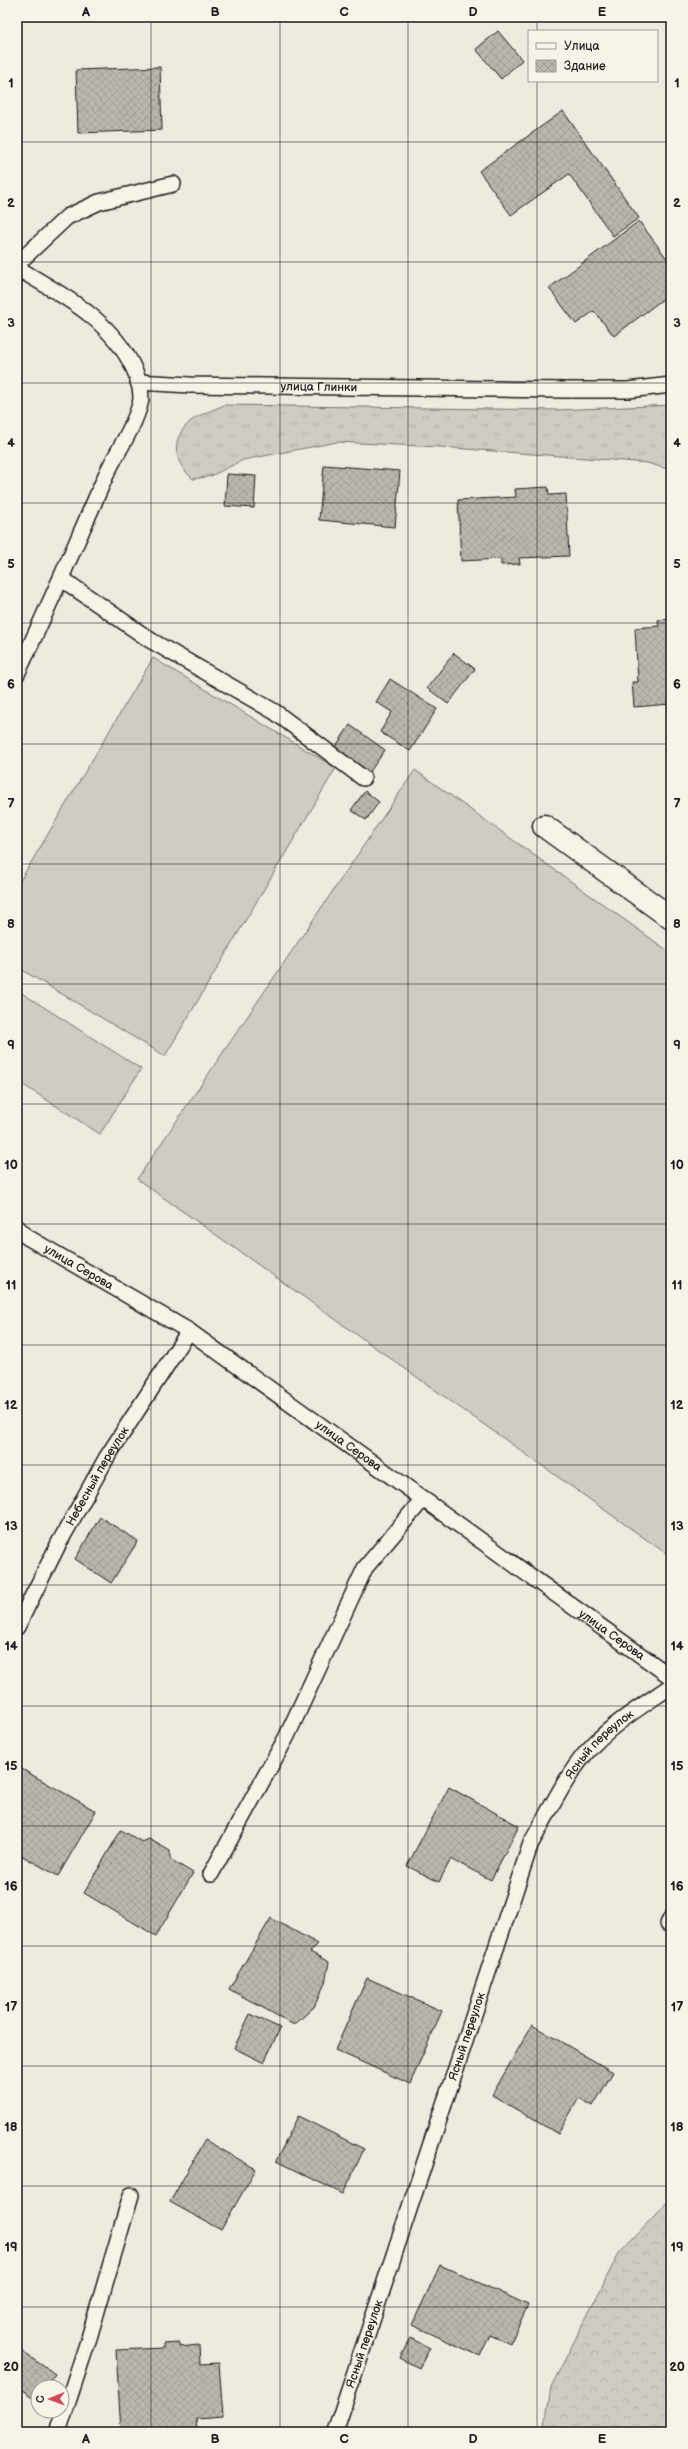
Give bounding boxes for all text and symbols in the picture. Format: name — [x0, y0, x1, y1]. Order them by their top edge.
text: A — [81, 4, 90, 20]
text: B — [210, 4, 220, 20]
text: C — [339, 4, 349, 20]
text: D — [468, 4, 478, 20]
text: E — [598, 4, 607, 20]
legend — [528, 30, 658, 82]
text: Улица — [564, 39, 600, 54]
text: Здание — [564, 59, 606, 74]
text: 1 — [8, 75, 14, 91]
text: 1 — [674, 75, 680, 91]
text: 2 — [7, 195, 15, 211]
text: 2 — [673, 195, 681, 211]
text: 3 — [7, 315, 15, 331]
text: 3 — [673, 315, 681, 331]
street label: улица Глинки — [281, 379, 357, 395]
text: 4 — [7, 435, 15, 451]
text: 4 — [673, 435, 681, 451]
text: 5 — [7, 556, 15, 572]
text: 5 — [673, 556, 681, 572]
text: 6 — [7, 676, 15, 692]
text: 6 — [673, 676, 681, 692]
text: 7 — [7, 796, 15, 812]
text: 7 — [673, 796, 681, 812]
text: 8 — [7, 916, 15, 932]
text: 8 — [673, 916, 681, 932]
text: 9 — [7, 1037, 15, 1053]
text: 9 — [673, 1037, 681, 1053]
text: 10 — [4, 1157, 18, 1173]
text: 10 — [670, 1157, 684, 1173]
street label: улица Серова — [41, 1241, 116, 1293]
text: 11 — [6, 1277, 16, 1293]
text: 11 — [672, 1277, 682, 1293]
text: 12 — [4, 1397, 18, 1413]
text: 12 — [670, 1397, 684, 1413]
street label: улица Серова — [312, 1417, 384, 1475]
street label: Небесный переулок — [63, 1423, 133, 1529]
text: 13 — [4, 1518, 18, 1534]
text: 13 — [670, 1518, 684, 1534]
street label: улица Серова — [576, 1606, 648, 1664]
text: 14 — [4, 1638, 18, 1654]
text: 14 — [670, 1638, 684, 1654]
street label: Ясный переулок — [562, 1706, 637, 1782]
text: 15 — [5, 1758, 18, 1774]
text: 15 — [671, 1758, 684, 1774]
text: 16 — [4, 1878, 18, 1894]
text: 16 — [670, 1878, 684, 1894]
street label: Ясный переулок — [445, 1990, 489, 2083]
text: 17 — [5, 1999, 17, 2015]
text: 17 — [671, 1999, 683, 2015]
text: 18 — [4, 2119, 18, 2135]
text: 18 — [670, 2119, 684, 2135]
text: 19 — [4, 2239, 18, 2255]
text: 19 — [670, 2239, 684, 2255]
street label: Ясный переулок — [343, 2297, 387, 2390]
text: 20 — [3, 2359, 19, 2375]
text: 20 — [669, 2359, 685, 2375]
north arrow — [30, 2379, 70, 2419]
text: С — [34, 2395, 47, 2403]
text: A — [81, 2431, 90, 2447]
text: B — [210, 2431, 220, 2447]
text: C — [339, 2431, 349, 2447]
text: D — [468, 2431, 478, 2447]
text: E — [598, 2431, 607, 2447]

